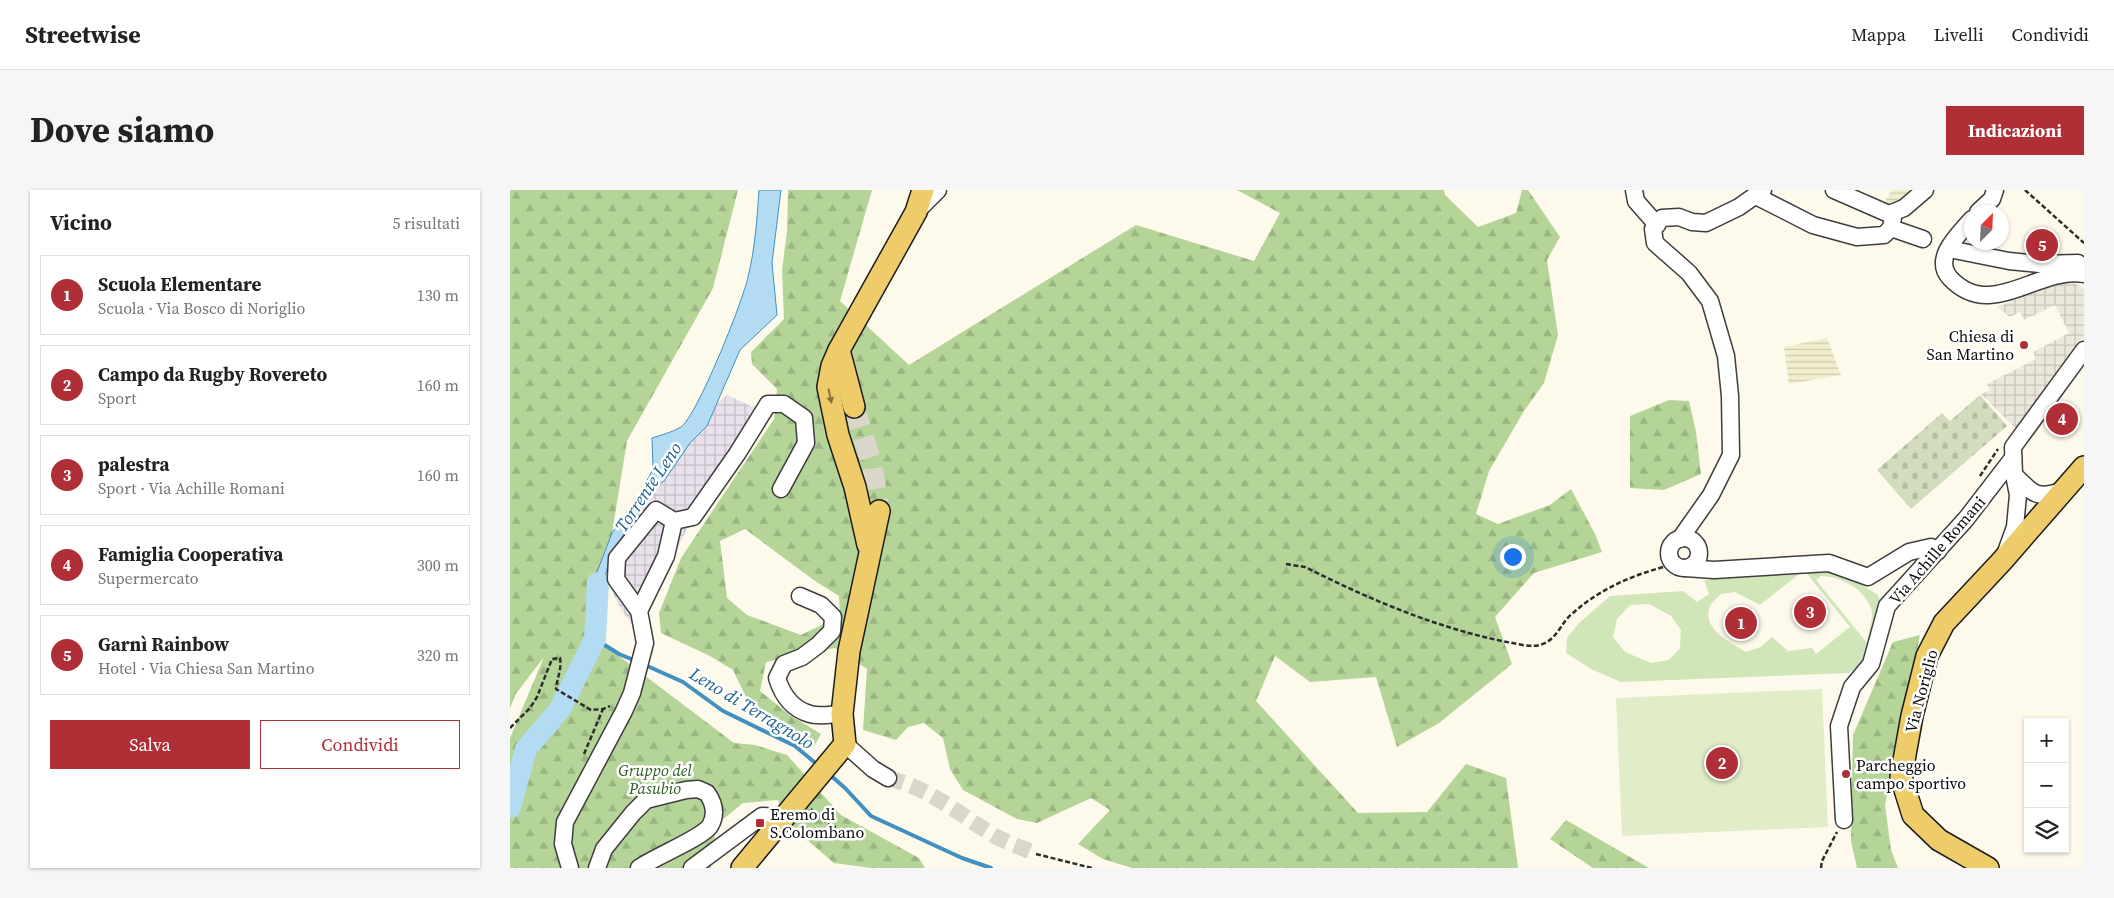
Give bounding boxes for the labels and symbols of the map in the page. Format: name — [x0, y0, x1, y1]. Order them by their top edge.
north arrow — [1964, 205, 2009, 250]
pin: 5 — [2026, 226, 2058, 264]
place label: Chiesa di San Martino — [1927, 325, 2014, 365]
marker: Chiesa di San Martino — [2018, 339, 2030, 351]
one-way arrow — [826, 389, 834, 405]
pin: 4 — [2046, 400, 2078, 438]
water label: Torrente Leno — [609, 437, 687, 537]
street label: Via Achille Romani — [1884, 491, 1990, 609]
your location — [1500, 544, 1526, 570]
pin: 3 — [1794, 593, 1826, 631]
pin: 1 — [1725, 604, 1757, 642]
street label: Via Noriglio — [1899, 647, 1943, 735]
water label: Leno di Terragnolo — [684, 661, 819, 755]
pin: 2 — [1706, 744, 1738, 782]
place label: Parcheggio campo sportivo — [1856, 754, 1966, 794]
park label: Gruppo del Pasubio — [618, 759, 692, 799]
marker: Parcheggio campo sportivo — [1840, 768, 1852, 780]
place label: Eremo di S.Colombano — [770, 803, 864, 843]
marker: Eremo di S.Colombano — [754, 817, 766, 829]

